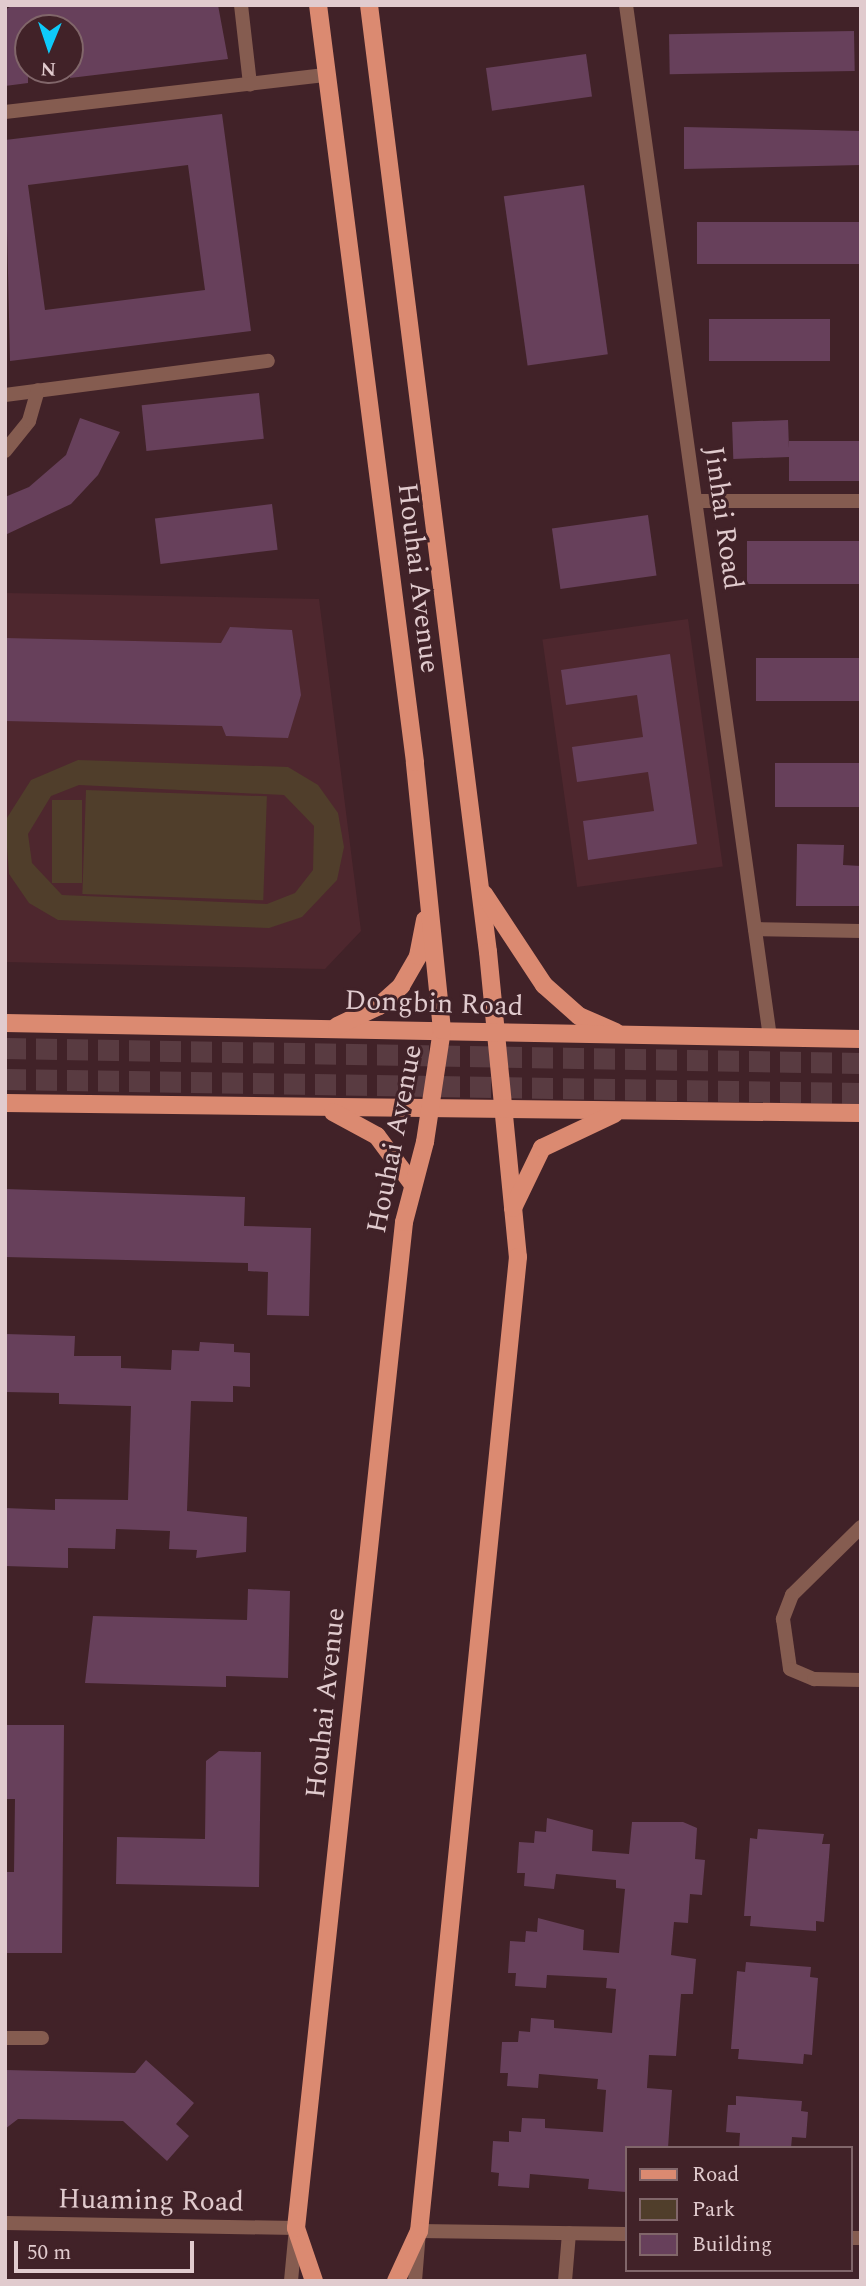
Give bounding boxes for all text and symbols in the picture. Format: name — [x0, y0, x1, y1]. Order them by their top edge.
north arrow — [14, 14, 84, 84]
text: N — [40, 54, 57, 83]
street label: Jinhai Road — [696, 444, 750, 592]
street label: Houhai Avenue — [390, 481, 446, 675]
street label: Dongbin Road — [344, 984, 524, 1024]
street label: Houhai Avenue — [360, 1042, 430, 1236]
street label: Houhai Avenue — [299, 1606, 353, 1800]
legend — [624, 2146, 852, 2272]
text: Road — [692, 2159, 739, 2191]
street label: Huaming Road — [58, 2183, 244, 2219]
text: Park — [692, 2194, 735, 2226]
scale bar — [18, 2226, 198, 2270]
text: Building — [692, 2229, 772, 2261]
text: 50 m — [27, 2237, 71, 2269]

